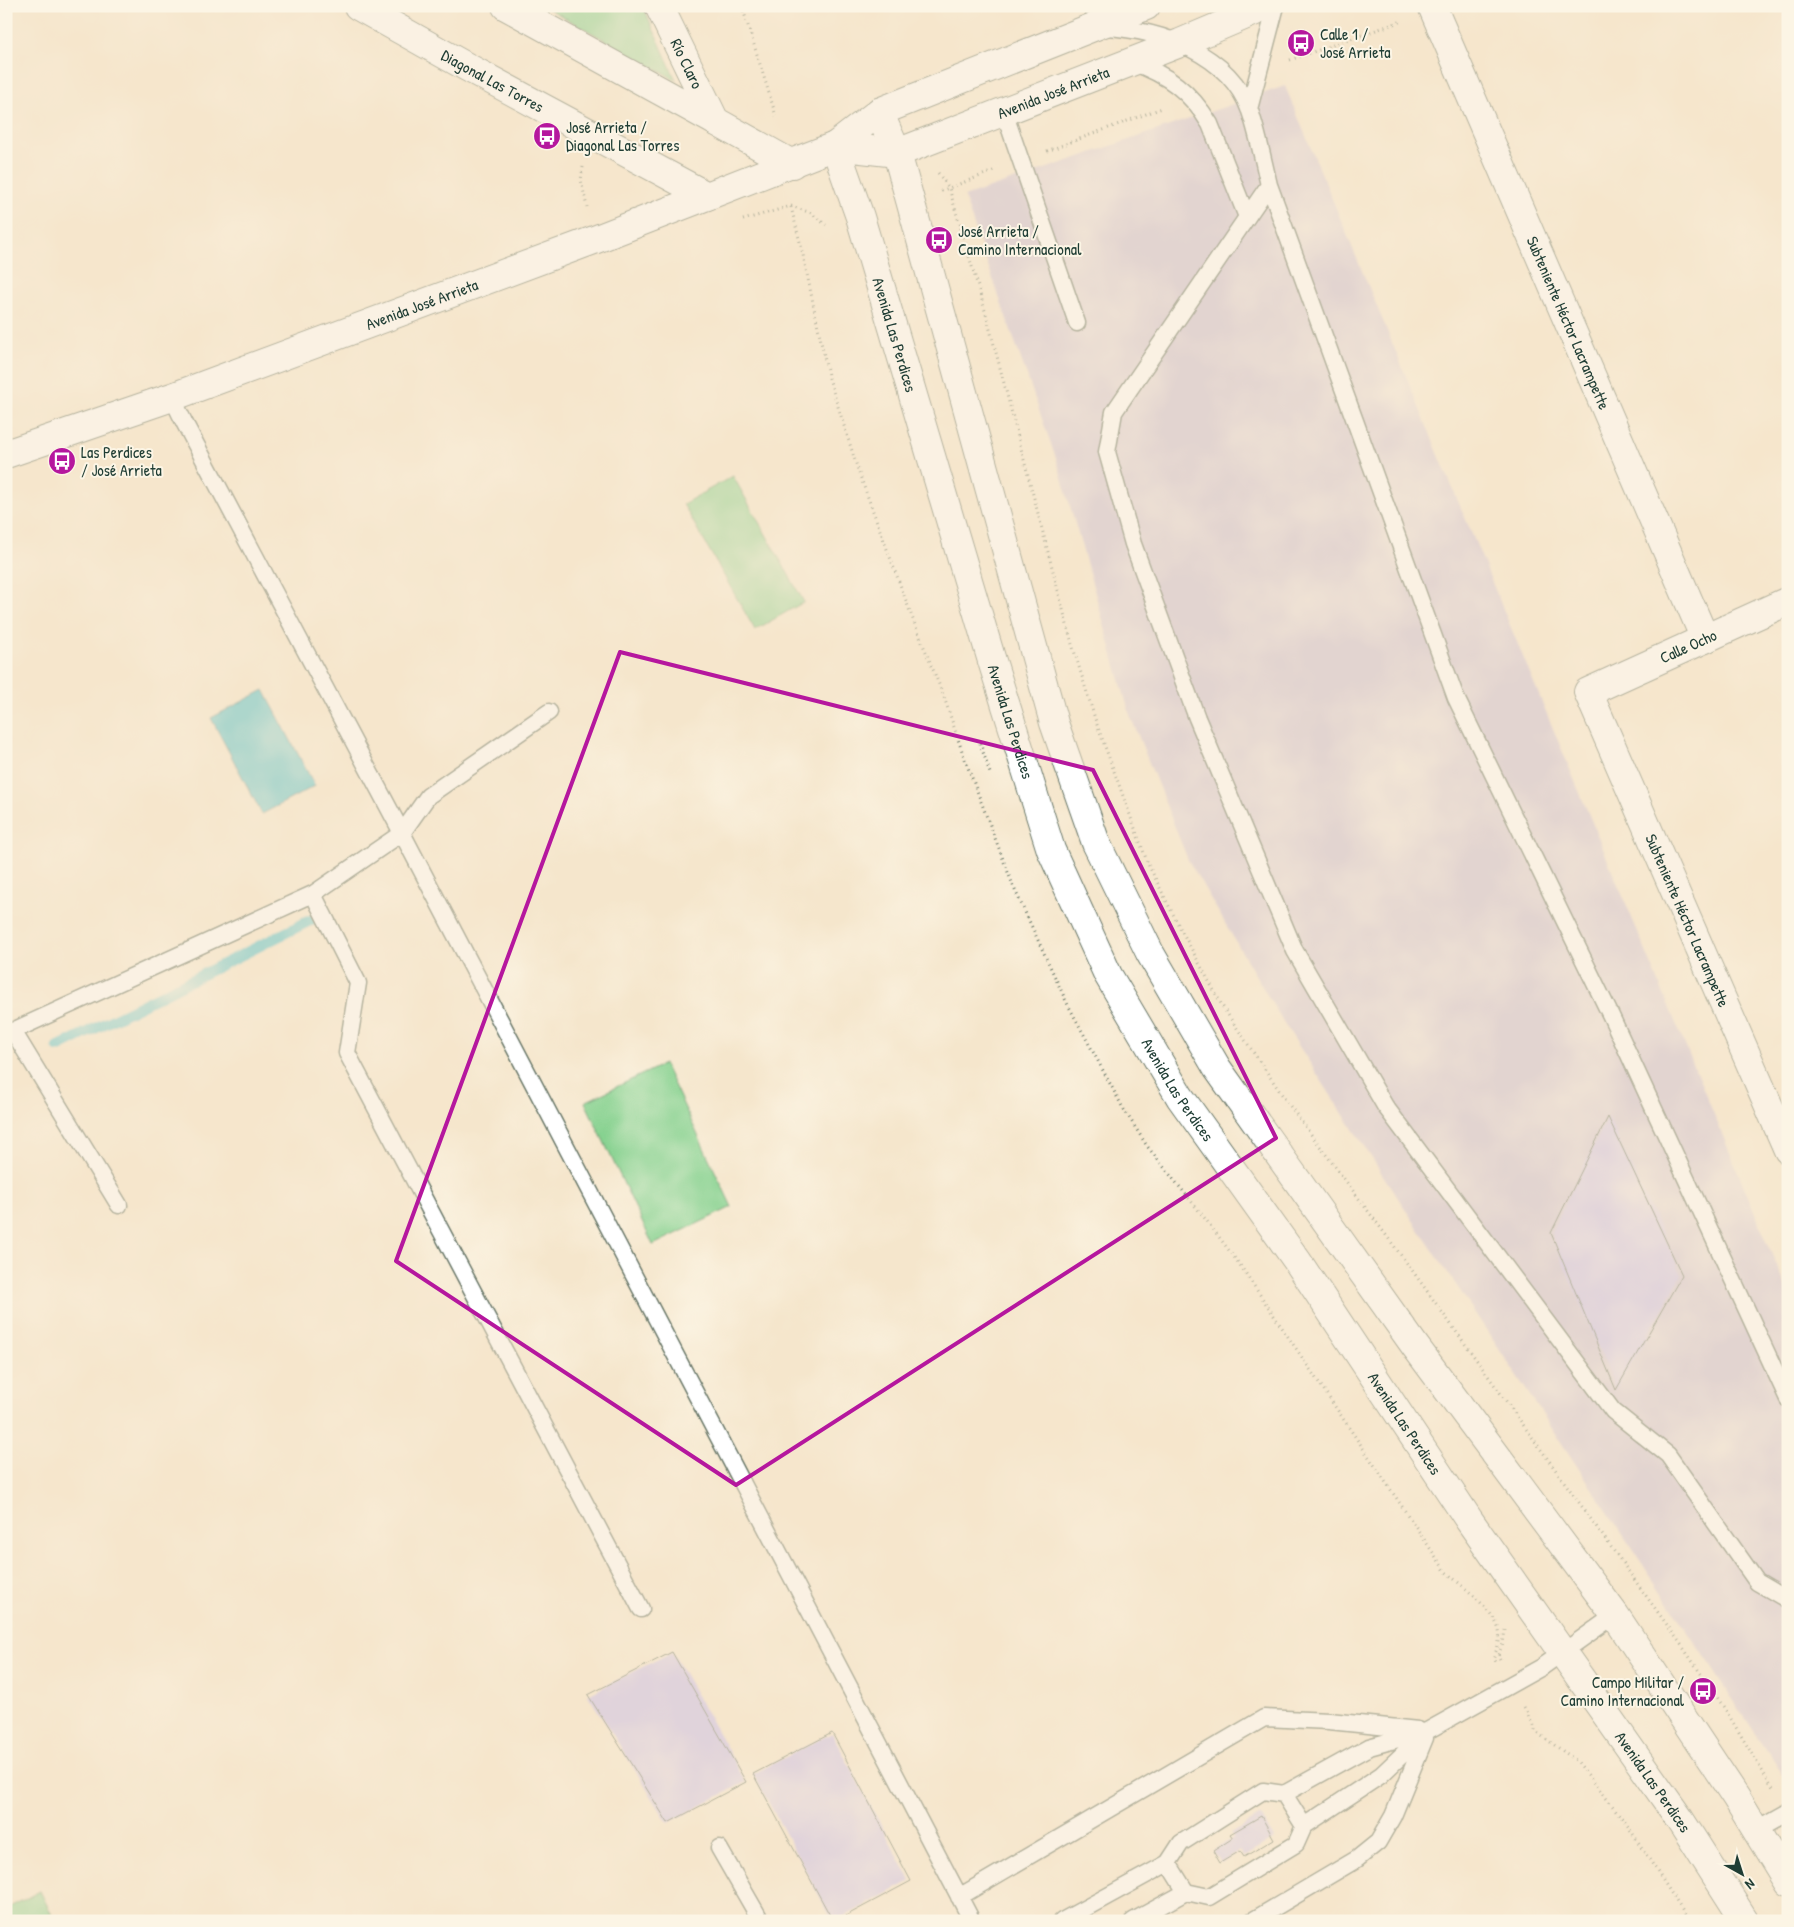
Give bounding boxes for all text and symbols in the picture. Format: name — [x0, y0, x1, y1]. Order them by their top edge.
place label: Calle 1 / José Arrieta — [1320, 23, 1390, 63]
bus stop icon: Calle 1 / José Arrieta — [1286, 28, 1316, 58]
street label: Río Claro — [666, 35, 709, 93]
street label: Diagonal Las Torres — [438, 44, 548, 117]
street label: Avenida José Arrieta — [994, 61, 1112, 124]
place label: José Arrieta / Diagonal Las Torres — [566, 116, 679, 156]
bus stop icon: José Arrieta / Diagonal Las Torres — [532, 121, 562, 151]
place label: José Arrieta / Camino Internacional — [958, 220, 1082, 260]
bus stop icon: José Arrieta / Camino Internacional — [924, 225, 954, 255]
street label: Subteniente Héctor Lacrampette — [1522, 233, 1616, 413]
street label: Avenida José Arrieta — [363, 273, 481, 335]
street label: Avenida Las Perdices — [868, 275, 922, 395]
place label: Las Perdices / José Arrieta — [81, 441, 162, 481]
bus stop icon: Las Perdices / José Arrieta — [47, 446, 77, 476]
street label: Calle Ocho — [1656, 623, 1720, 668]
street label: Avenida Las Perdices — [983, 662, 1039, 782]
street label: Subteniente Héctor Lacrampette — [1640, 831, 1735, 1011]
street label: Avenida Las Perdices — [1137, 1034, 1219, 1146]
street label: Avenida Las Perdices — [1363, 1368, 1447, 1479]
place label: Campo Militar / Camino Internacional — [1561, 1671, 1685, 1711]
bus stop icon: Campo Militar / Camino Internacional — [1688, 1676, 1718, 1706]
street label: Avenida Las Perdices — [1610, 1727, 1696, 1836]
north arrow — [1716, 1850, 1766, 1900]
text: N — [1741, 1875, 1759, 1895]

